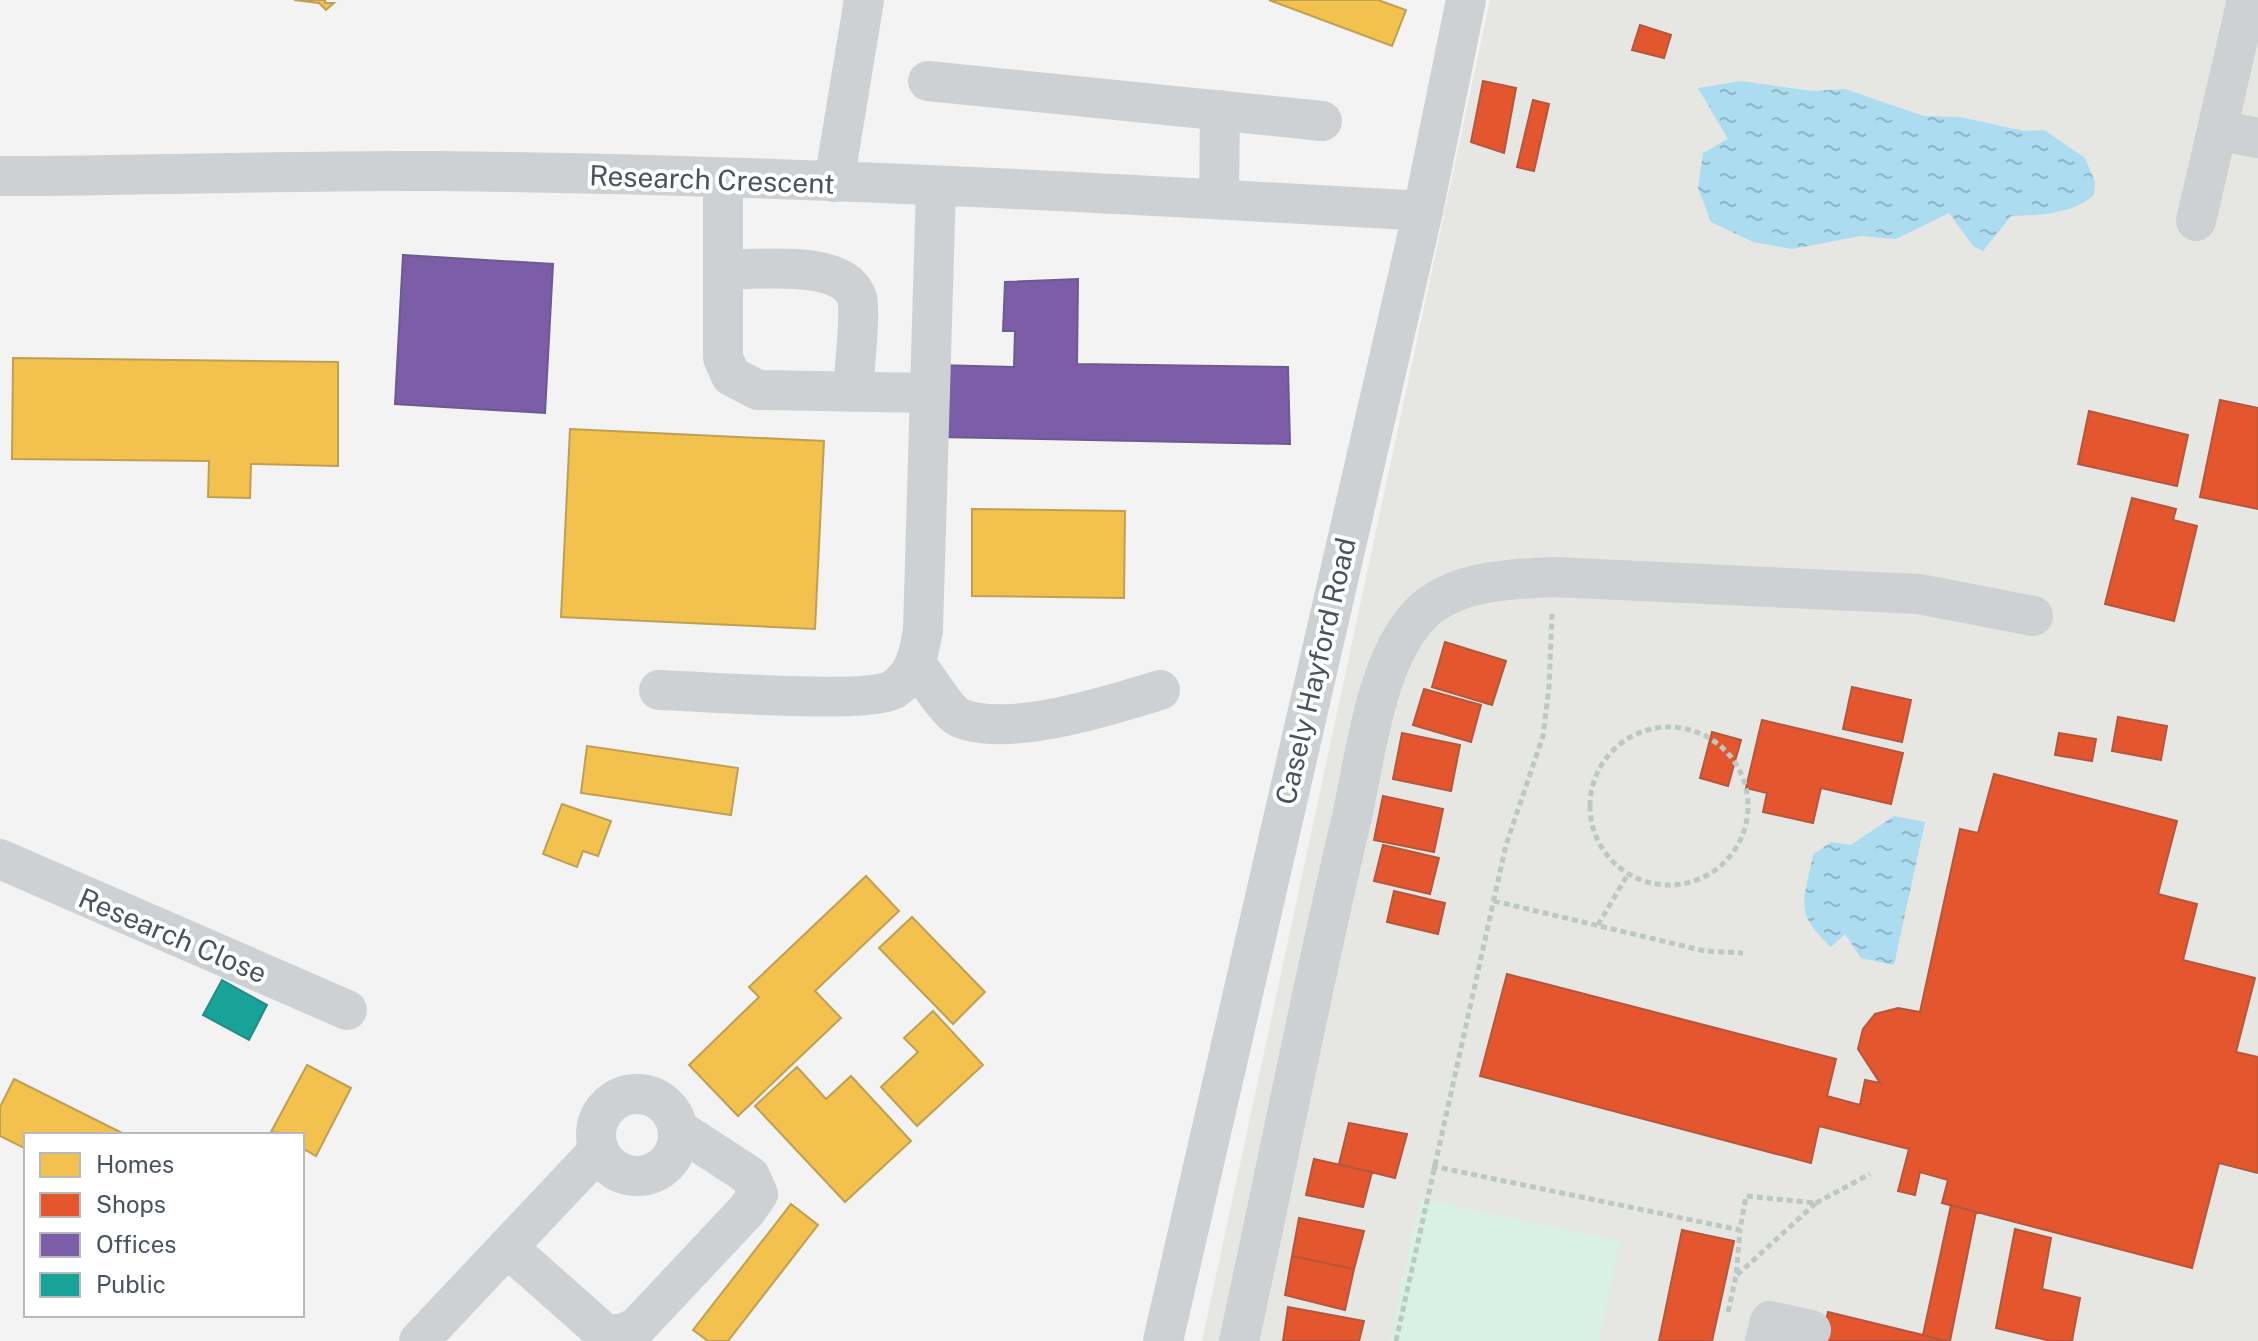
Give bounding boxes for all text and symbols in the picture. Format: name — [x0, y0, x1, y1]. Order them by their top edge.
street label: Research Crescent — [589, 158, 835, 200]
street label: Casely Hayford Road — [1268, 534, 1362, 808]
street label: Research Close — [74, 881, 272, 989]
legend — [24, 1133, 304, 1317]
text: Homes — [96, 1150, 174, 1178]
text: Shops — [96, 1190, 166, 1218]
text: Offices — [96, 1230, 176, 1258]
text: Public — [96, 1270, 166, 1298]

